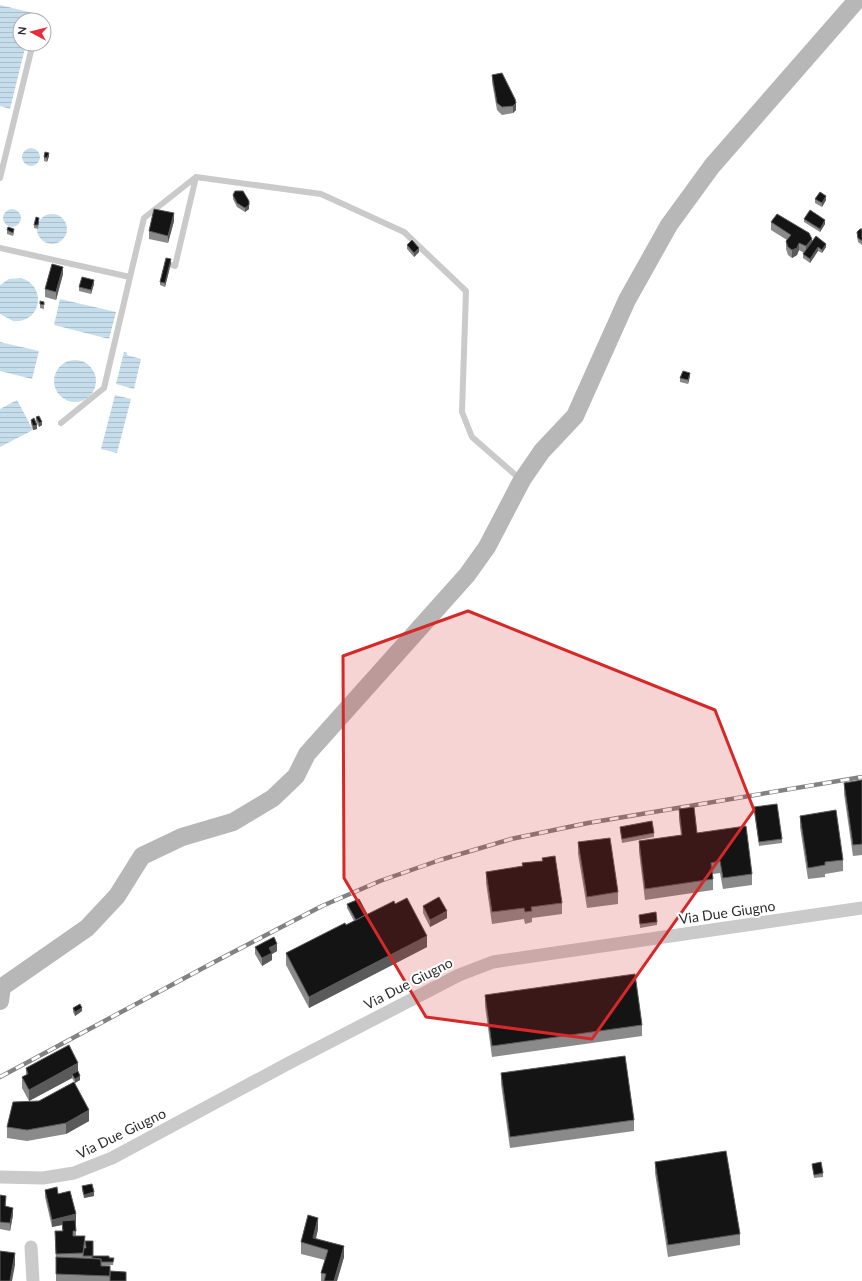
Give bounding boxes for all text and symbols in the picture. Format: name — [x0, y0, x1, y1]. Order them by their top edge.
north arrow — [12, 12, 52, 52]
text: N — [15, 26, 29, 36]
street label: Via Due Giugno — [678, 897, 776, 927]
street label: Via Due Giugno — [361, 953, 455, 1013]
street label: Via Due Giugno — [74, 1104, 168, 1162]

